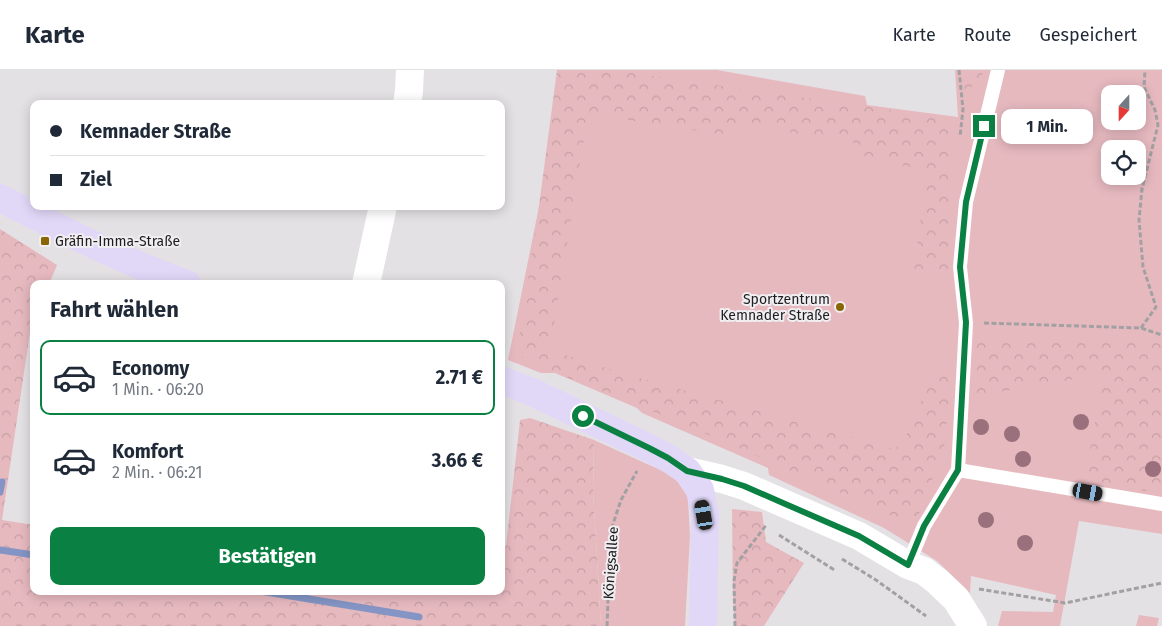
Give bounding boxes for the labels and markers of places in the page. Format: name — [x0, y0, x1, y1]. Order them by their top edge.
place label: Gräfin-Imma-Straße — [55, 233, 180, 250]
marker: Gräfin-Imma-Straße — [39, 235, 51, 247]
place label: Sportzentrum Kemnader Straße — [720, 291, 830, 324]
marker: Sportzentrum Kemnader Straße — [834, 301, 846, 313]

